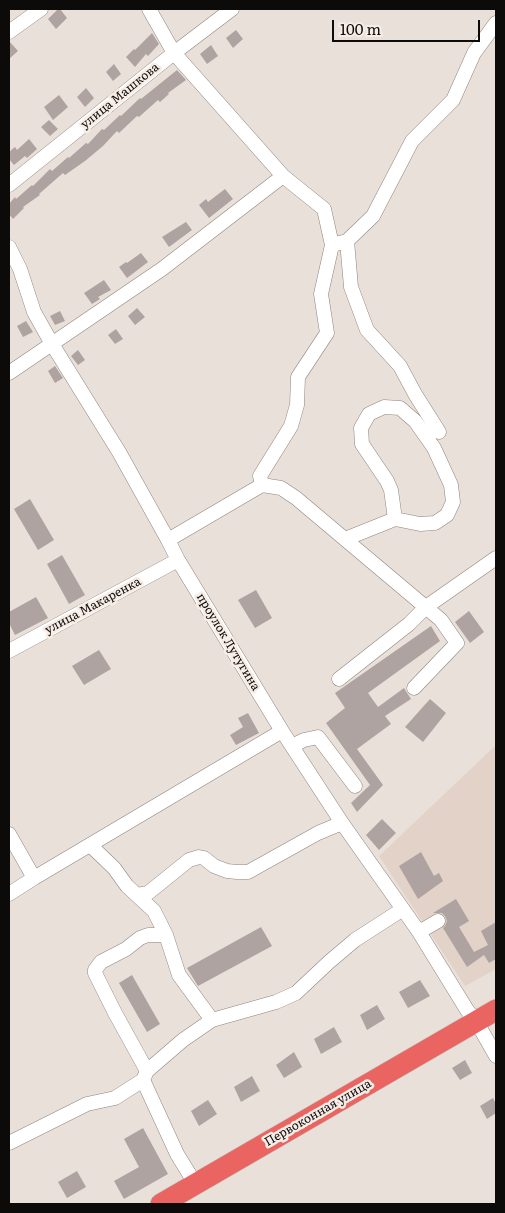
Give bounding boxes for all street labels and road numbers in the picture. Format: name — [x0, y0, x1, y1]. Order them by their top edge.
street label: улица Машкова — [78, 60, 162, 132]
street label: улица Макаренка — [42, 575, 144, 637]
street label: проулок Лутугина — [193, 591, 263, 693]
street label: Первоконная улица — [262, 1077, 374, 1149]

